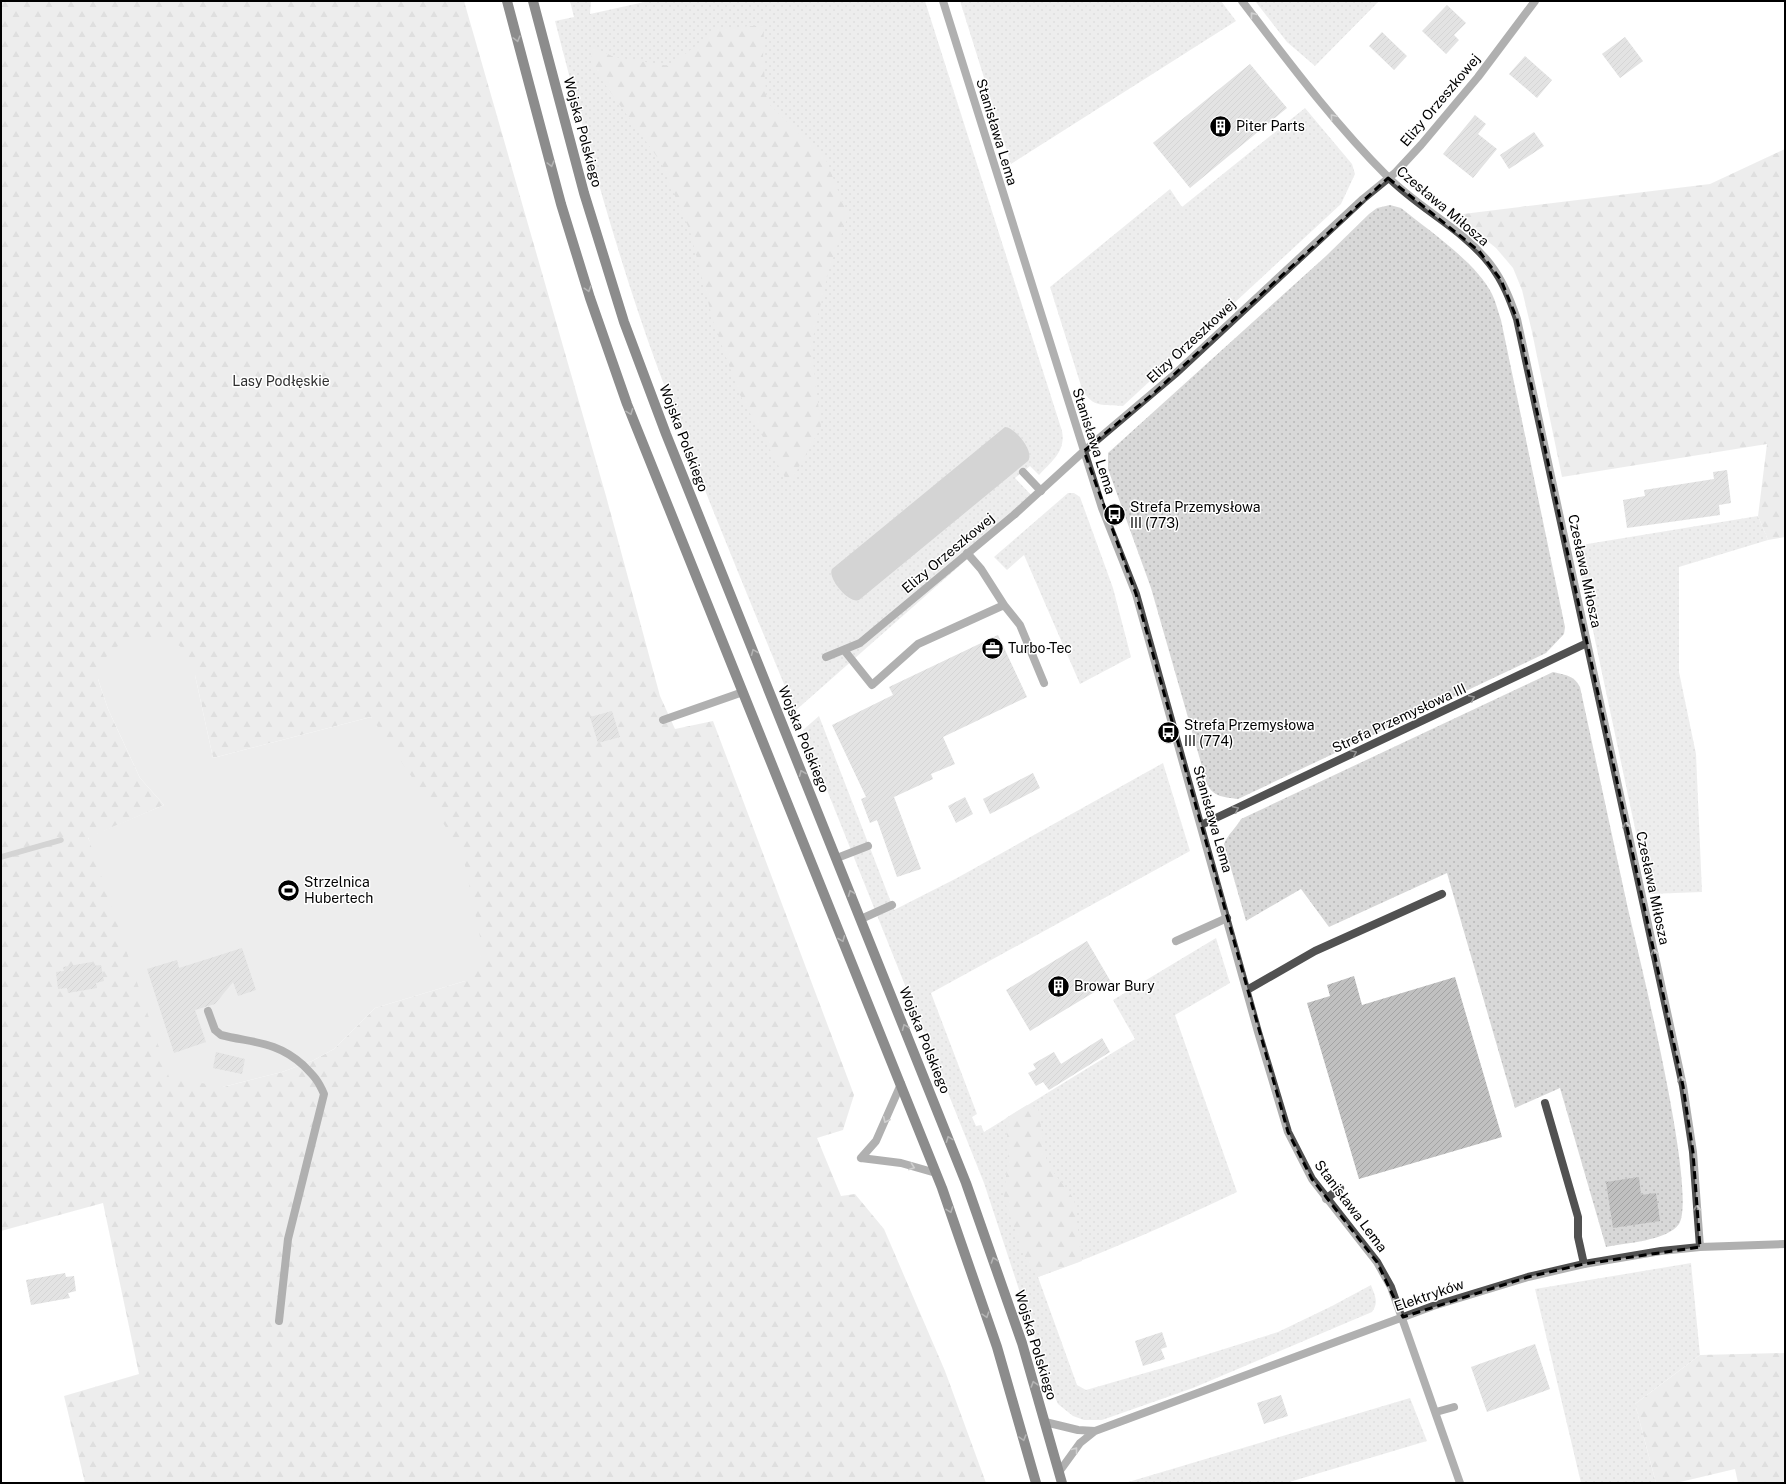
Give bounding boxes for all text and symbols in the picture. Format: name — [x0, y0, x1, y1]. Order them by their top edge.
one-way arrow — [1250, 12, 1257, 19]
one-way arrow — [513, 35, 521, 42]
street label: Elizy Orzeszkowej — [1397, 51, 1483, 149]
street label: Wojska Polskiego — [561, 75, 605, 189]
street label: Stanisława Lema — [973, 77, 1021, 187]
building icon: Piter Parts — [1207, 113, 1233, 139]
one-way arrow — [1330, 115, 1337, 122]
place label: Piter Parts — [1236, 118, 1305, 134]
one-way arrow — [546, 161, 555, 168]
street label: Czesława Miłosza — [1394, 163, 1492, 249]
one-way arrow — [583, 285, 591, 292]
street label: Elizy Orzeszkowej — [1143, 296, 1239, 386]
park label: Lasy Podłęskie — [232, 373, 330, 389]
street label: Wojska Polskiego — [656, 382, 712, 494]
street label: Stanisława Lema — [1069, 386, 1119, 496]
one-way arrow — [626, 408, 634, 415]
place label: Strefa Przemysłowa III (773) — [1130, 499, 1261, 531]
bus stop icon: Strefa Przemysłowa III (773) — [1102, 502, 1128, 528]
street label: Elizy Orzeszkowej — [899, 510, 997, 596]
street label: Czesława Miłosza — [1565, 513, 1605, 629]
office icon: Turbo-Tec — [980, 635, 1006, 661]
place label: Turbo-Tec — [1008, 640, 1072, 656]
one-way arrow — [750, 649, 758, 656]
street label: Strefa Przemysłowa III — [1330, 680, 1468, 756]
street label: Wojska Polskiego — [775, 683, 833, 795]
one-way arrow — [1467, 695, 1475, 703]
place label: Strefa Przemysłowa III (774) — [1184, 717, 1315, 749]
bus stop icon: Strefa Przemysłowa III (774) — [1155, 720, 1181, 746]
one-way arrow — [1350, 750, 1357, 758]
street label: Stanisława Lema — [1190, 764, 1236, 874]
one-way arrow — [799, 769, 807, 776]
one-way arrow — [1232, 806, 1240, 814]
one-way arrow — [1623, 822, 1631, 828]
street label: Czesława Miłosza — [1633, 830, 1673, 946]
place label: Strzelnica Hubertech — [304, 874, 373, 906]
sports icon: Strzelnica Hubertech — [275, 877, 301, 903]
one-way arrow — [848, 890, 856, 898]
one-way arrow — [838, 936, 846, 943]
one-way arrow — [1650, 949, 1658, 955]
building icon: Browar Bury — [1046, 973, 1072, 999]
place label: Browar Bury — [1074, 978, 1155, 994]
street label: Wojska Polskiego — [896, 984, 954, 1096]
one-way arrow — [901, 1023, 909, 1030]
one-way arrow — [1678, 1076, 1686, 1082]
one-way arrow — [883, 1116, 891, 1123]
one-way arrow — [945, 1135, 953, 1142]
street label: Stanisława Lema — [1311, 1157, 1391, 1255]
one-way arrow — [909, 1162, 916, 1171]
one-way arrow — [1693, 1205, 1702, 1211]
one-way arrow — [945, 1206, 953, 1213]
one-way arrow — [990, 1257, 999, 1264]
street label: Elektryków — [1392, 1276, 1466, 1314]
street label: Wojska Polskiego — [1012, 1288, 1060, 1402]
one-way arrow — [981, 1312, 990, 1319]
one-way arrow — [1030, 1381, 1039, 1388]
one-way arrow — [1019, 1435, 1027, 1441]
one-way arrow — [1070, 1447, 1077, 1454]

